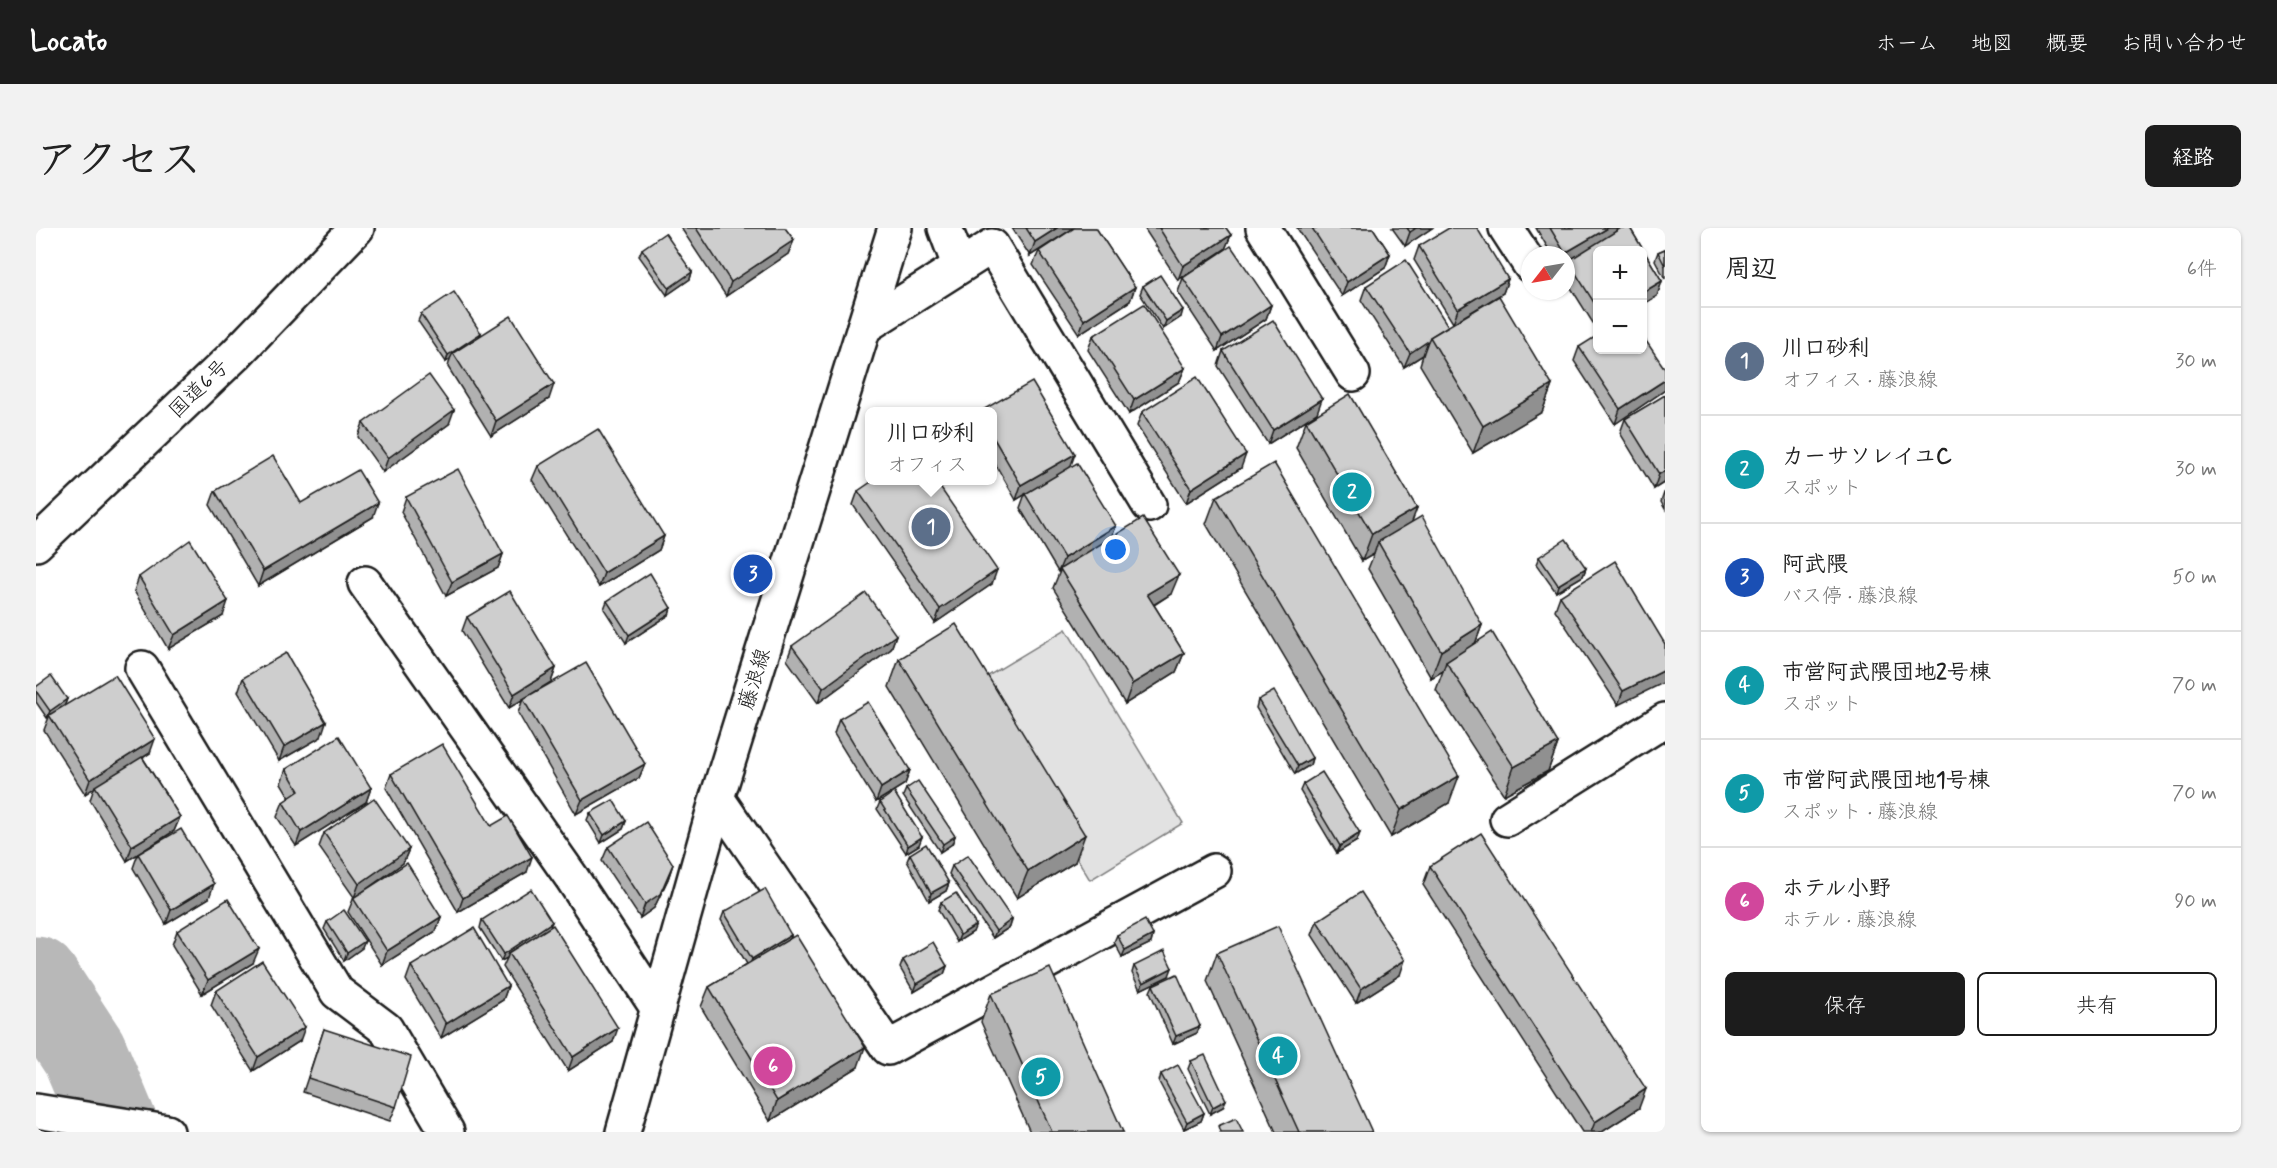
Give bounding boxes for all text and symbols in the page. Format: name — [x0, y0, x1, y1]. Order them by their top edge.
text: Locato — [30, 24, 107, 61]
text: ホーム — [1876, 30, 1938, 58]
text: 地図 — [1971, 30, 2013, 58]
text: 概要 — [2046, 30, 2088, 58]
text: お問い合わせ — [2121, 30, 2247, 58]
button: 経路 — [2145, 125, 2241, 187]
text: アクセス — [36, 134, 201, 189]
north arrow — [1521, 246, 1575, 300]
map controls — [1593, 246, 1647, 354]
button: + — [1593, 246, 1647, 300]
text: 周辺 — [1725, 253, 1777, 287]
text: 6件 — [2187, 256, 2217, 283]
button: − — [1593, 300, 1647, 354]
text: 川口砂利 — [1782, 335, 1870, 363]
text: 1 — [1740, 348, 1749, 375]
text: 30 m — [2175, 348, 2217, 375]
street label: 国道6号 — [163, 353, 235, 425]
text: オフィス · 藤浪線 — [1782, 367, 1937, 394]
popup — [865, 407, 997, 485]
text: 川口砂利 — [887, 420, 975, 448]
text: カーサソレイユC — [1782, 443, 1952, 471]
text: オフィス — [887, 452, 967, 479]
text: 2 — [1740, 456, 1749, 483]
text: 30 m — [2175, 456, 2217, 483]
pin: 2 — [1332, 470, 1372, 514]
text: スポット — [1782, 475, 1862, 502]
pin: 1 — [912, 504, 950, 550]
your location — [1101, 535, 1130, 564]
text: 阿武隈 — [1782, 551, 1848, 579]
pin: 3 — [734, 552, 772, 596]
text: 3 — [1740, 564, 1749, 591]
text: 50 m — [2172, 564, 2217, 591]
text: バス停 · 藤浪線 — [1782, 583, 1917, 610]
street label: 藤浪線 — [732, 645, 778, 713]
text: 市営阿武隈団地2号棟 — [1782, 659, 1991, 687]
text: 4 — [1739, 672, 1750, 699]
text: 70 m — [2172, 672, 2217, 699]
text: スポット — [1782, 691, 1862, 718]
text: 市営阿武隈団地1号棟 — [1782, 767, 1990, 795]
text: 5 — [1739, 780, 1751, 807]
text: 70 m — [2172, 780, 2217, 807]
text: スポット · 藤浪線 — [1782, 799, 1937, 826]
text: ホテル小野 — [1782, 875, 1891, 903]
text: 6 — [1739, 888, 1750, 915]
text: 90 m — [2174, 888, 2217, 915]
text: ホテル · 藤浪線 — [1782, 907, 1917, 934]
button: 保存 — [1725, 972, 1965, 1036]
button: 共有 — [1977, 972, 2217, 1036]
pin: 4 — [1258, 1034, 1298, 1078]
pin: 6 — [754, 1044, 792, 1088]
pin: 5 — [1022, 1054, 1060, 1100]

